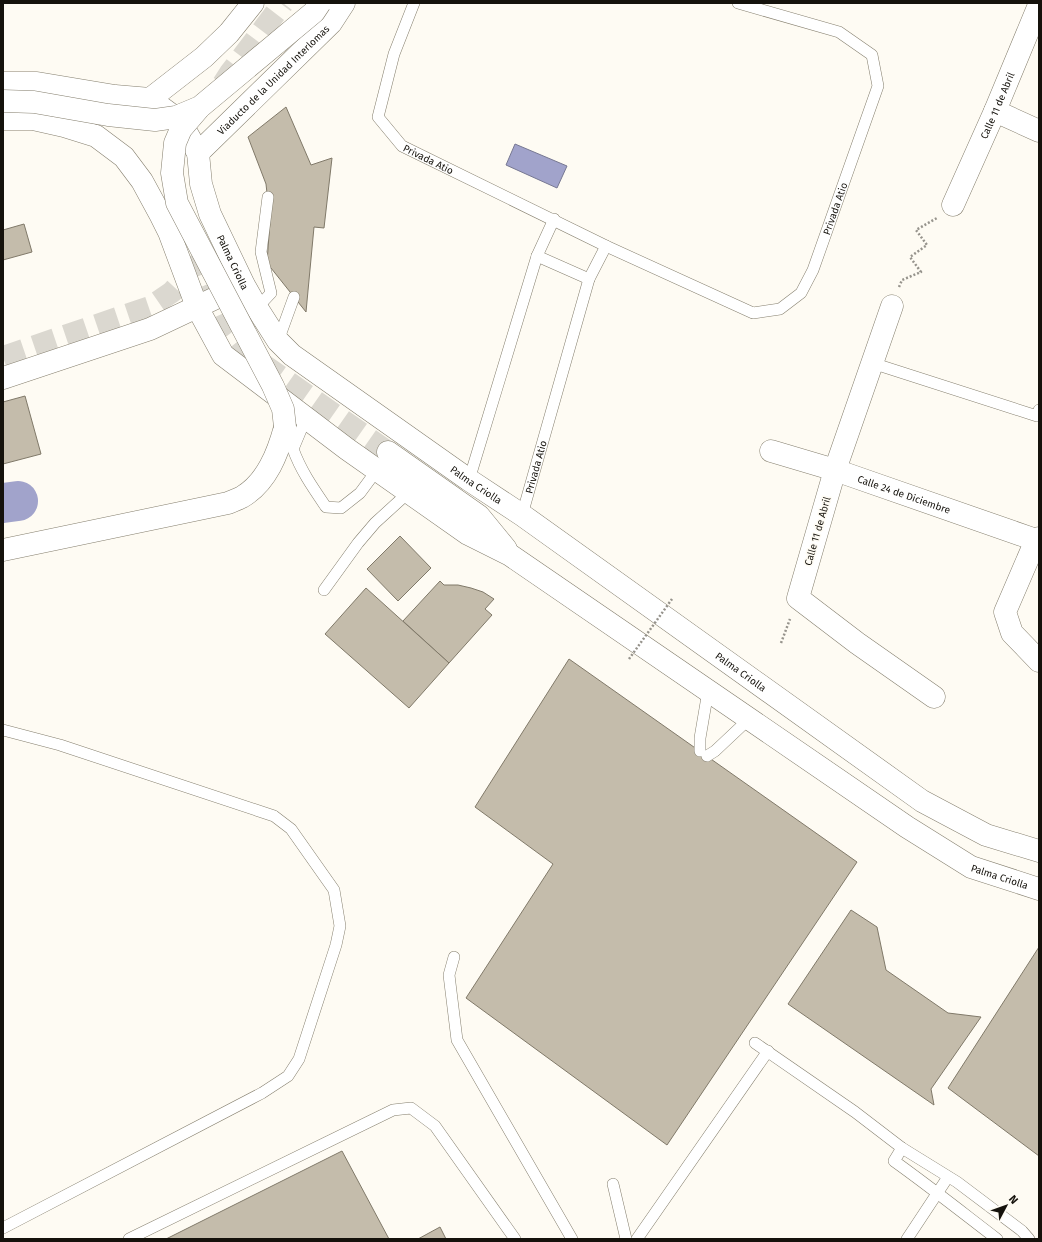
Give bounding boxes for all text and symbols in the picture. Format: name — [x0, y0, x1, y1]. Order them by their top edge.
street label: Viaducto de la Unidad Interlomas — [215, 23, 333, 138]
street label: Calle 11 de Abril — [978, 70, 1017, 141]
street label: Privada Atio — [401, 142, 455, 177]
street label: Privada Atio — [821, 181, 850, 237]
street label: Palma Criolla — [214, 233, 251, 292]
street label: Privada Atio — [523, 439, 550, 495]
street label: Palma Criolla — [448, 464, 504, 507]
street label: Calle 24 de Diciembre — [856, 473, 952, 517]
street label: Calle 11 de Abril — [802, 495, 834, 567]
street label: Palma Criolla — [713, 650, 768, 695]
street label: Palma Criolla — [969, 862, 1030, 892]
north arrow — [986, 1186, 1026, 1226]
text: N — [1006, 1193, 1020, 1207]

